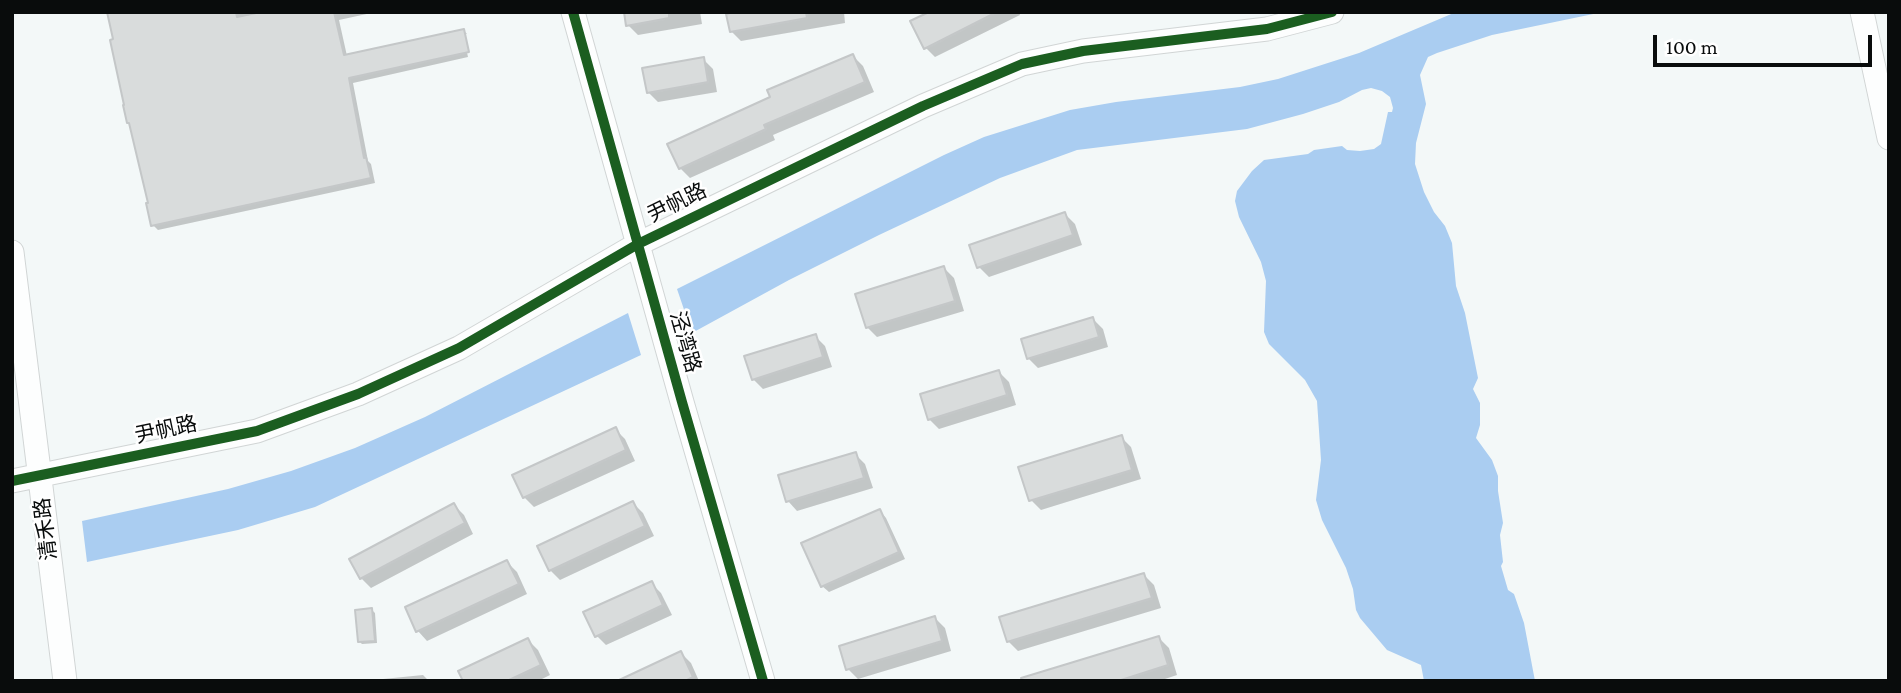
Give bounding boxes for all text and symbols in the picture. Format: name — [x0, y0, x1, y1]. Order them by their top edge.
scale bar — [1656, 21, 1875, 65]
text: 100 m — [1666, 35, 1718, 59]
street label: 尹帆路 — [643, 178, 711, 228]
street label: 泾湾路 — [664, 308, 706, 376]
street label: 尹帆路 — [133, 411, 199, 449]
street label: 清禾路 — [30, 496, 62, 562]

